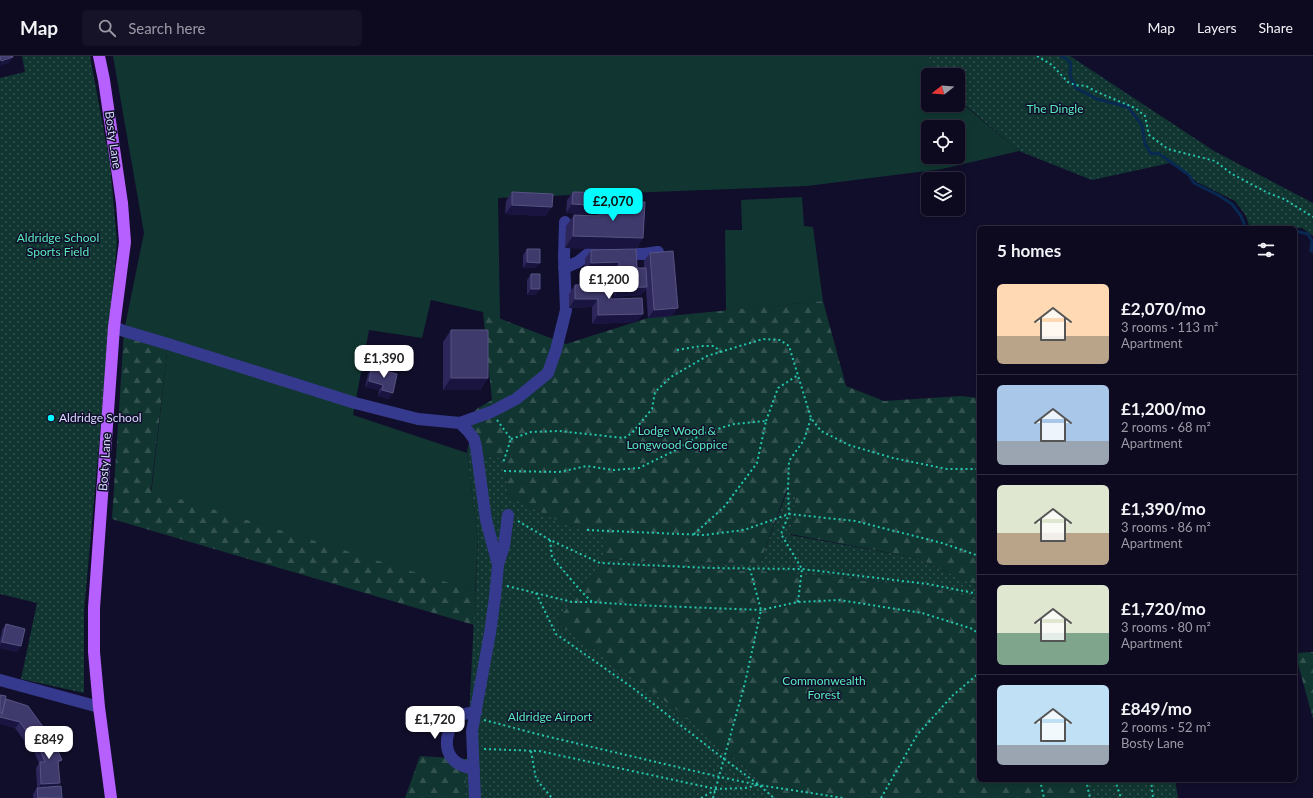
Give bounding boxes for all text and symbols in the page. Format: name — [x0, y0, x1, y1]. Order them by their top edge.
search box — [82, 10, 362, 46]
text: Map — [20, 16, 58, 39]
icon: search — [96, 17, 118, 39]
text: Search here — [128, 19, 206, 37]
text: Map — [1147, 19, 1175, 36]
text: Layers — [1197, 19, 1237, 36]
text: Share — [1259, 19, 1293, 36]
north arrow — [921, 68, 965, 112]
map controls — [921, 68, 965, 216]
park label: The Dingle — [1026, 101, 1084, 116]
street label: Bosty Lane — [102, 110, 125, 170]
button: locate — [921, 120, 965, 164]
button: layers — [921, 172, 965, 216]
pin: £2,070 — [580, 188, 646, 222]
text: £2,070 — [593, 193, 633, 209]
park label: Aldridge School Sports Field — [17, 230, 99, 259]
icon: filters — [1255, 239, 1277, 261]
text: 5 homes — [997, 240, 1061, 261]
pin: £1,200 — [576, 266, 642, 300]
text: £1,200 — [589, 271, 629, 287]
text: £2,070/mo — [1121, 298, 1206, 319]
icon: home — [1029, 300, 1077, 348]
text: 3 rooms · 113 m² — [1121, 319, 1218, 335]
text: Apartment — [1121, 335, 1182, 351]
pin: £1,390 — [351, 345, 417, 379]
text: £1,390 — [364, 350, 404, 366]
text: £1,200/mo — [1121, 398, 1206, 419]
icon: home — [1029, 401, 1077, 449]
place label: Aldridge School — [59, 410, 142, 425]
marker: Aldridge School — [46, 413, 56, 423]
text: 2 rooms · 68 m² — [1121, 419, 1211, 435]
park label: Lodge Wood & Longwood Coppice — [626, 423, 728, 452]
street label: Bosty Lane — [95, 432, 114, 491]
text: Apartment — [1121, 435, 1182, 451]
text: £1,390/mo — [1121, 498, 1206, 519]
icon: home — [1029, 501, 1077, 549]
text: 3 rooms · 86 m² — [1121, 519, 1211, 535]
text: Apartment — [1121, 535, 1182, 551]
text: £1,720/mo — [1121, 598, 1206, 619]
icon: home — [1029, 601, 1077, 649]
text: 3 rooms · 80 m² — [1121, 619, 1211, 635]
text: Apartment — [1121, 635, 1182, 651]
park label: Commonwealth Forest — [782, 673, 866, 702]
text: £849/mo — [1121, 698, 1192, 719]
icon: home — [1029, 701, 1077, 749]
pin: £1,720 — [402, 706, 468, 740]
park label: Aldridge Airport — [508, 709, 593, 724]
text: £1,720 — [415, 711, 455, 727]
text: 2 rooms · 52 m² — [1121, 719, 1211, 735]
pin: £849 — [25, 726, 73, 760]
text: £849 — [34, 731, 64, 747]
text: Bosty Lane — [1121, 735, 1184, 751]

